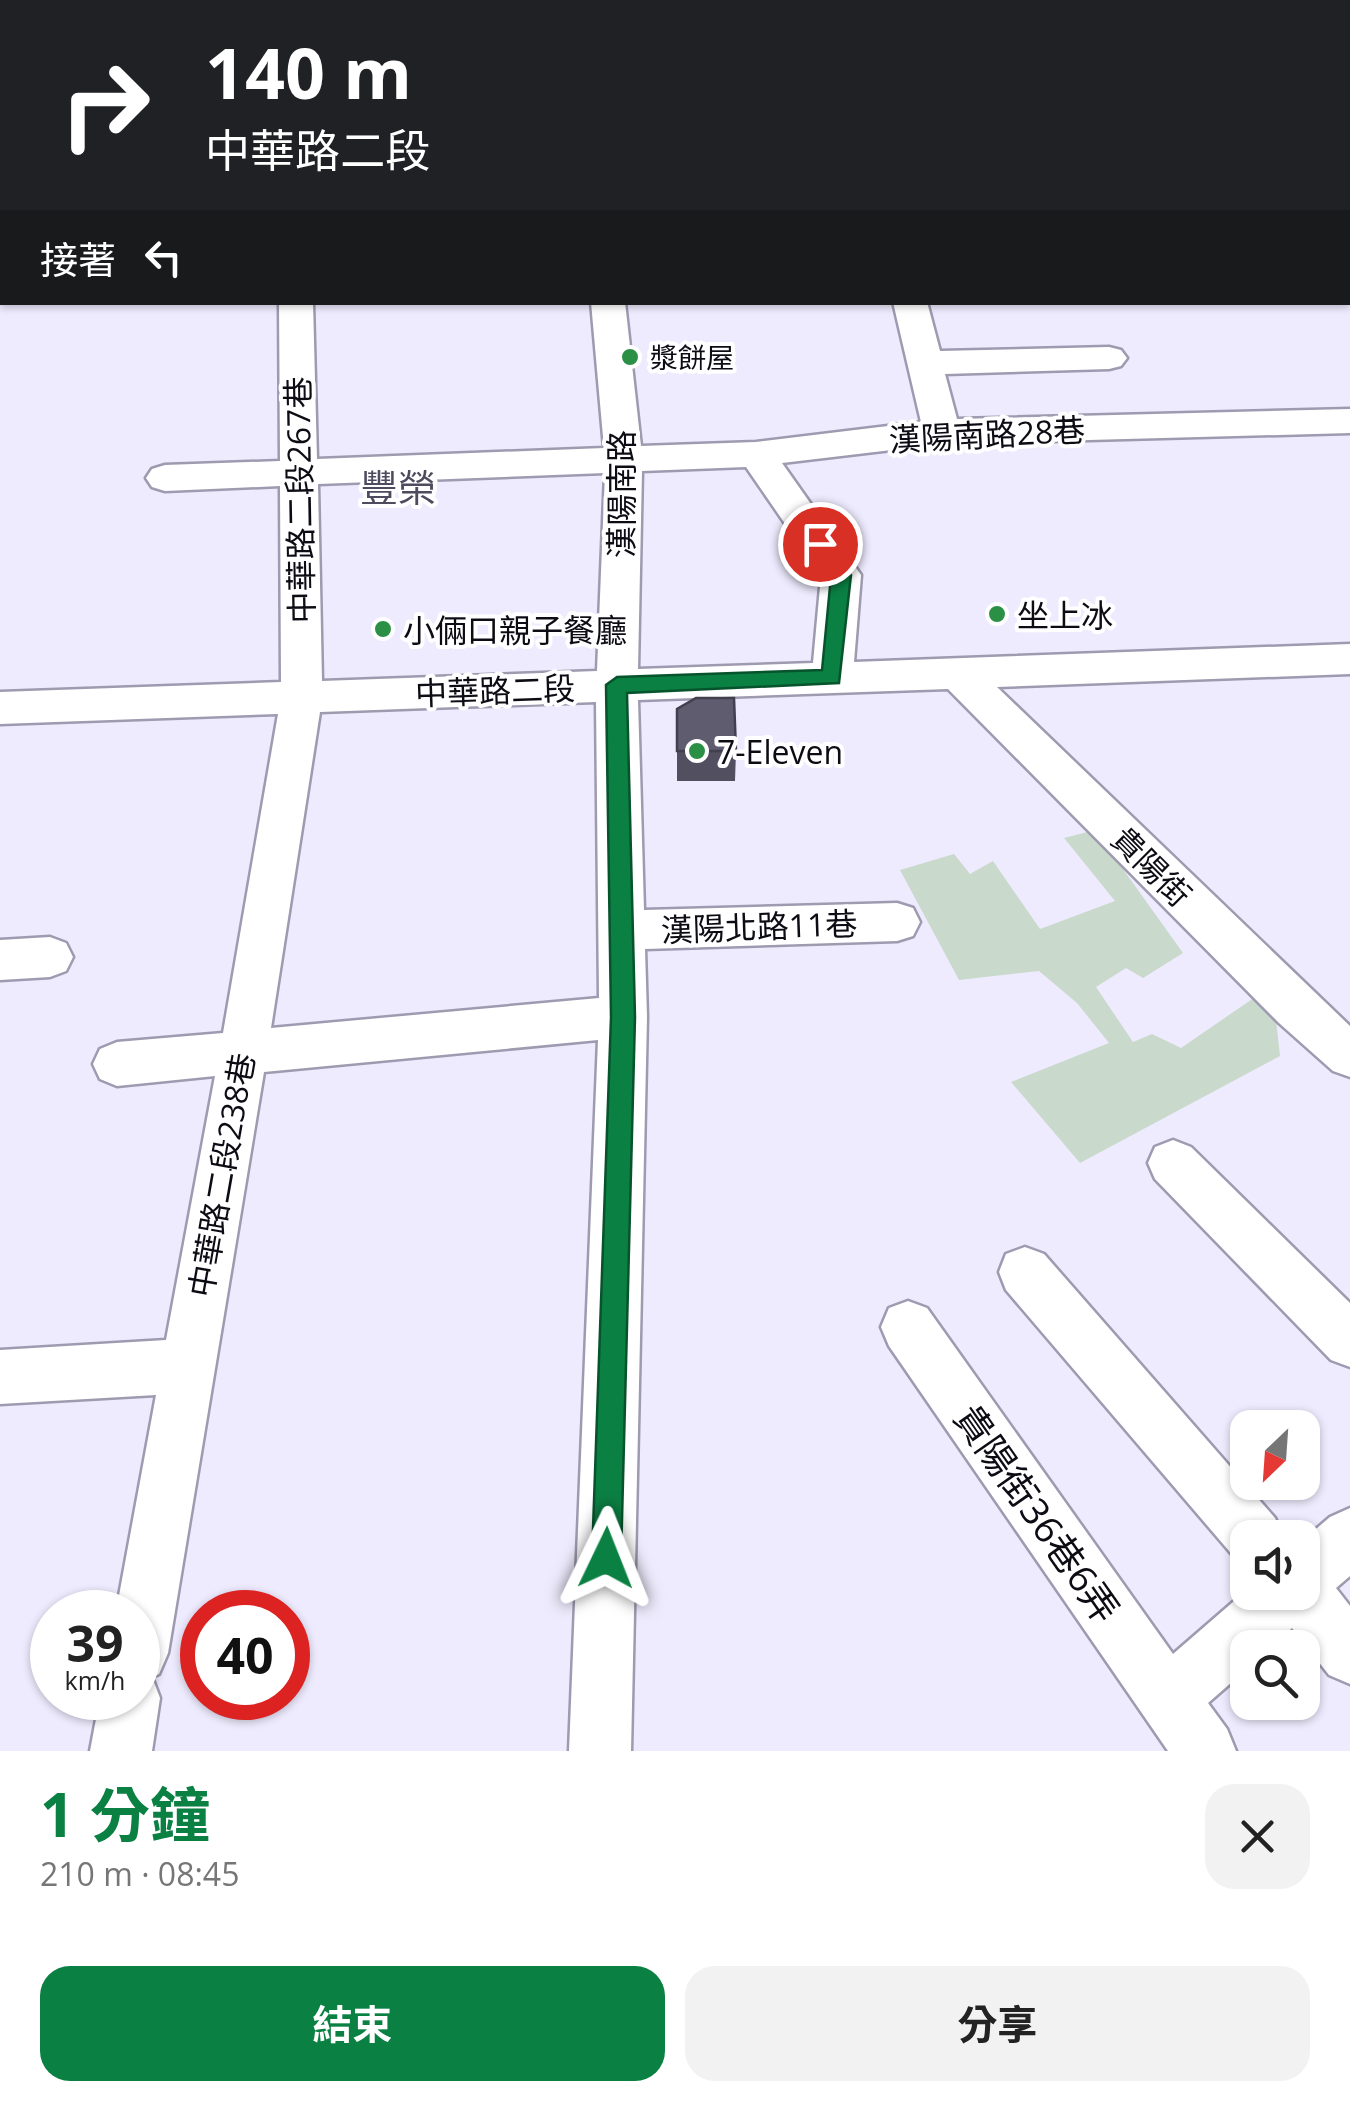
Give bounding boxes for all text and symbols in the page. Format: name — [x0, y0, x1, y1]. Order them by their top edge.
text: 140 m — [205, 24, 412, 120]
icon: right — [40, 40, 170, 170]
text: 中華路二段 — [205, 119, 430, 180]
icon: left — [136, 230, 191, 285]
text: 接著 — [40, 233, 116, 285]
place label: 漿餅屋 — [650, 338, 734, 376]
marker: 漿餅屋 — [619, 346, 641, 368]
street label: 中華路二段267巷 — [275, 376, 323, 624]
street label: 漢陽南路28巷 — [888, 407, 1086, 461]
street label: 漢陽南路 — [599, 430, 642, 558]
district label: 豐榮 — [360, 461, 436, 513]
pin — [778, 502, 863, 587]
icon: arrive — [793, 517, 848, 572]
place label: 坐上冰 — [1017, 593, 1113, 636]
marker: 坐上冰 — [986, 603, 1008, 625]
place label: 小倆口親子餐廳 — [403, 608, 627, 651]
marker: 小倆口親子餐廳 — [372, 618, 394, 640]
street label: 中華路二段 — [414, 666, 576, 714]
place label: 7-Eleven — [717, 730, 843, 773]
marker: 7-Eleven — [686, 740, 708, 762]
street label: 貴陽街 — [1103, 817, 1201, 915]
street label: 漢陽北路11巷 — [660, 901, 858, 951]
street label: 中華路二段238巷 — [178, 1050, 264, 1300]
street label: 貴陽街36巷6弄 — [944, 1394, 1132, 1632]
north arrow — [1230, 1410, 1320, 1500]
map controls — [1230, 1410, 1320, 1720]
position arrow — [554, 1506, 658, 1610]
button: sound — [1230, 1520, 1320, 1610]
speed limit sign: 40 — [180, 1590, 310, 1720]
text: 39 — [66, 1609, 124, 1677]
button: search — [1230, 1630, 1320, 1720]
text: km/h — [65, 1663, 125, 1697]
text: 1 分鐘 — [40, 1773, 210, 1855]
button: close — [1205, 1784, 1310, 1889]
text: 210 m · 08:45 — [40, 1852, 239, 1895]
button: 結束 — [40, 1966, 665, 2081]
button: 分享 — [685, 1966, 1310, 2081]

